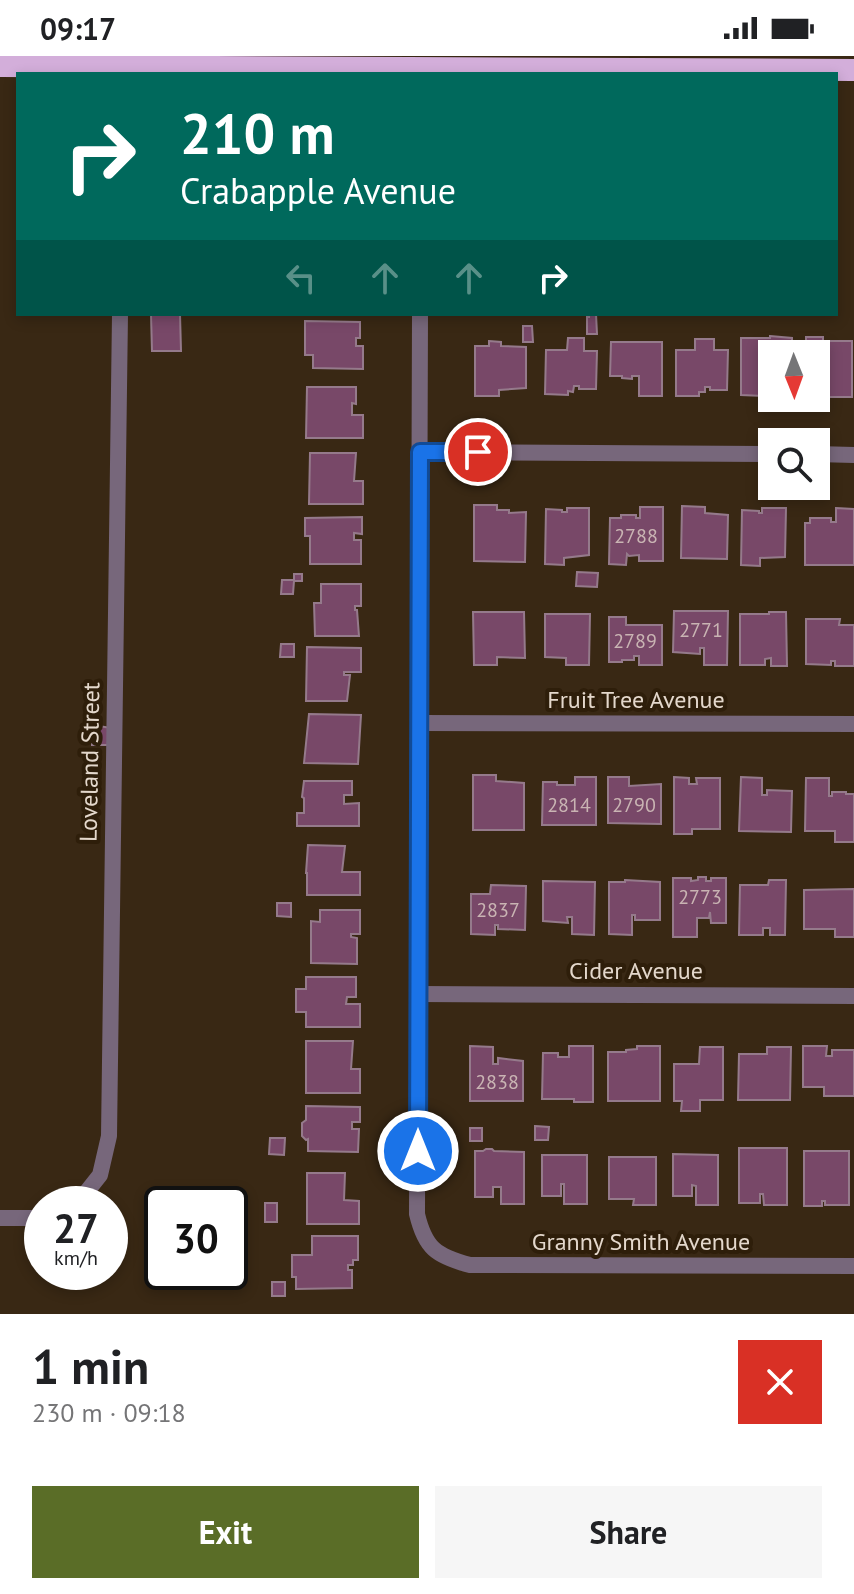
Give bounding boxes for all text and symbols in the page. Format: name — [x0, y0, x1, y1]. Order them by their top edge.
text: 09:17 — [40, 9, 116, 48]
text: 210 m — [180, 97, 335, 169]
icon: right — [48, 104, 152, 208]
text: Crabapple Avenue — [180, 167, 456, 214]
icon: left — [279, 256, 323, 300]
icon: ahead — [363, 256, 407, 300]
icon: ahead — [447, 256, 491, 300]
icon: right — [531, 256, 575, 300]
north arrow — [758, 340, 830, 412]
map controls — [758, 340, 830, 500]
pin — [444, 418, 512, 486]
button: search — [758, 428, 830, 500]
icon: arrive — [456, 430, 500, 474]
house number: 2788 — [614, 523, 658, 549]
house number: 2771 — [679, 617, 723, 643]
house number: 2789 — [613, 628, 657, 654]
street label: Loveland Street — [73, 682, 106, 842]
street label: Fruit Tree Avenue — [547, 684, 725, 715]
house number: 2814 — [547, 792, 591, 818]
house number: 2790 — [612, 792, 656, 818]
house number: 2773 — [678, 884, 722, 910]
house number: 2837 — [476, 897, 520, 923]
street label: Cider Avenue — [569, 955, 703, 986]
house number: 2838 — [475, 1069, 519, 1095]
position arrow — [376, 1109, 460, 1193]
speed limit sign: 30 — [144, 1186, 248, 1290]
text: 27 — [53, 1202, 99, 1254]
street label: Granny Smith Avenue — [532, 1226, 750, 1257]
text: km/h — [54, 1245, 98, 1271]
text: 1 min — [32, 1335, 149, 1397]
button: close — [738, 1340, 822, 1424]
text: 230 m · 09:18 — [32, 1396, 186, 1429]
button: Exit — [32, 1486, 419, 1578]
button: Share — [435, 1486, 822, 1578]

